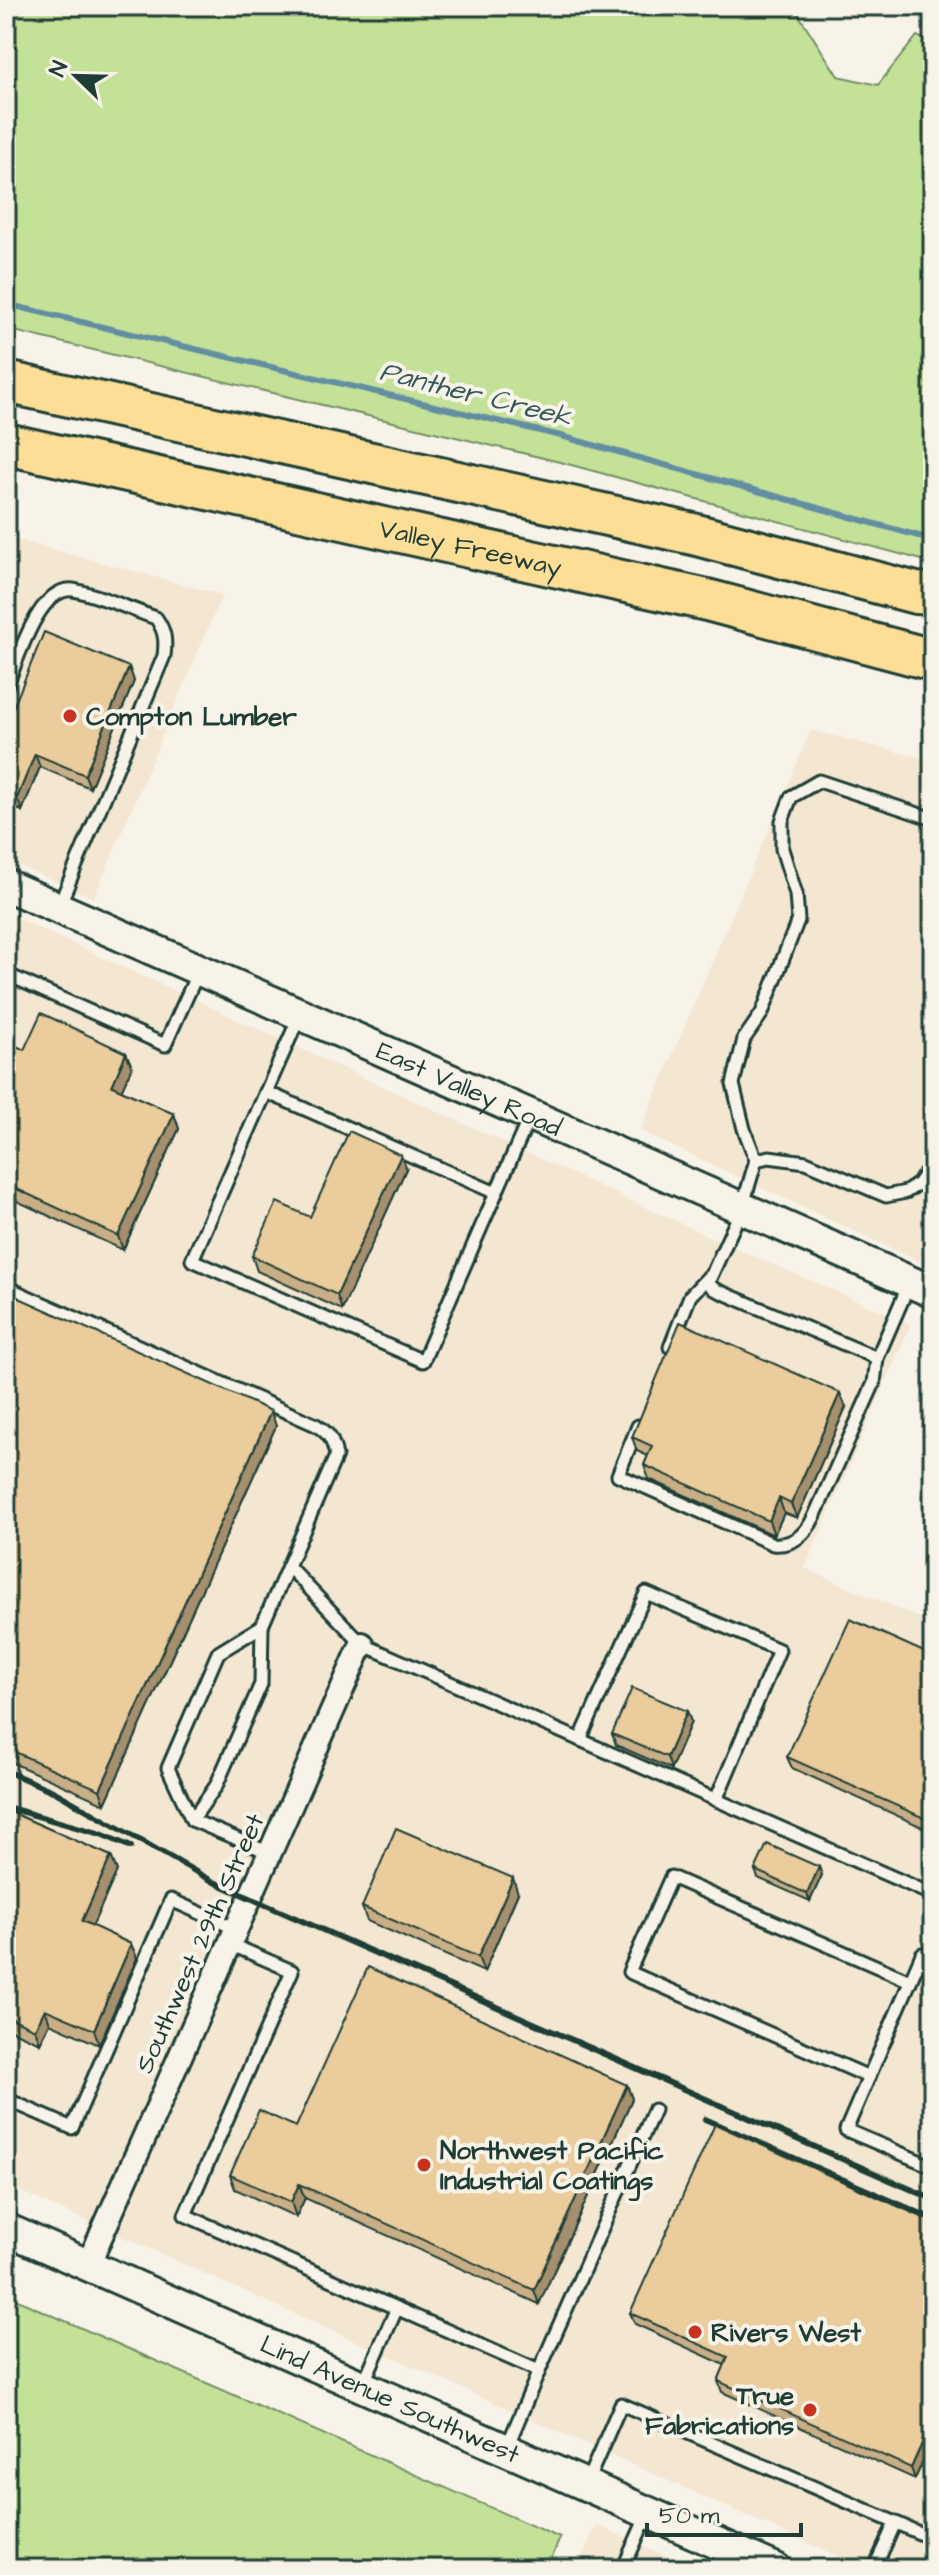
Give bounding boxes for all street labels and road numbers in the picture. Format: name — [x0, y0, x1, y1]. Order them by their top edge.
street label: Valley Freeway — [376, 511, 565, 588]
street label: East Valley Road — [371, 1033, 567, 1146]
street label: Southwest 29th Street — [126, 1807, 274, 2079]
street label: Lind Avenue Southwest — [254, 2326, 526, 2473]

